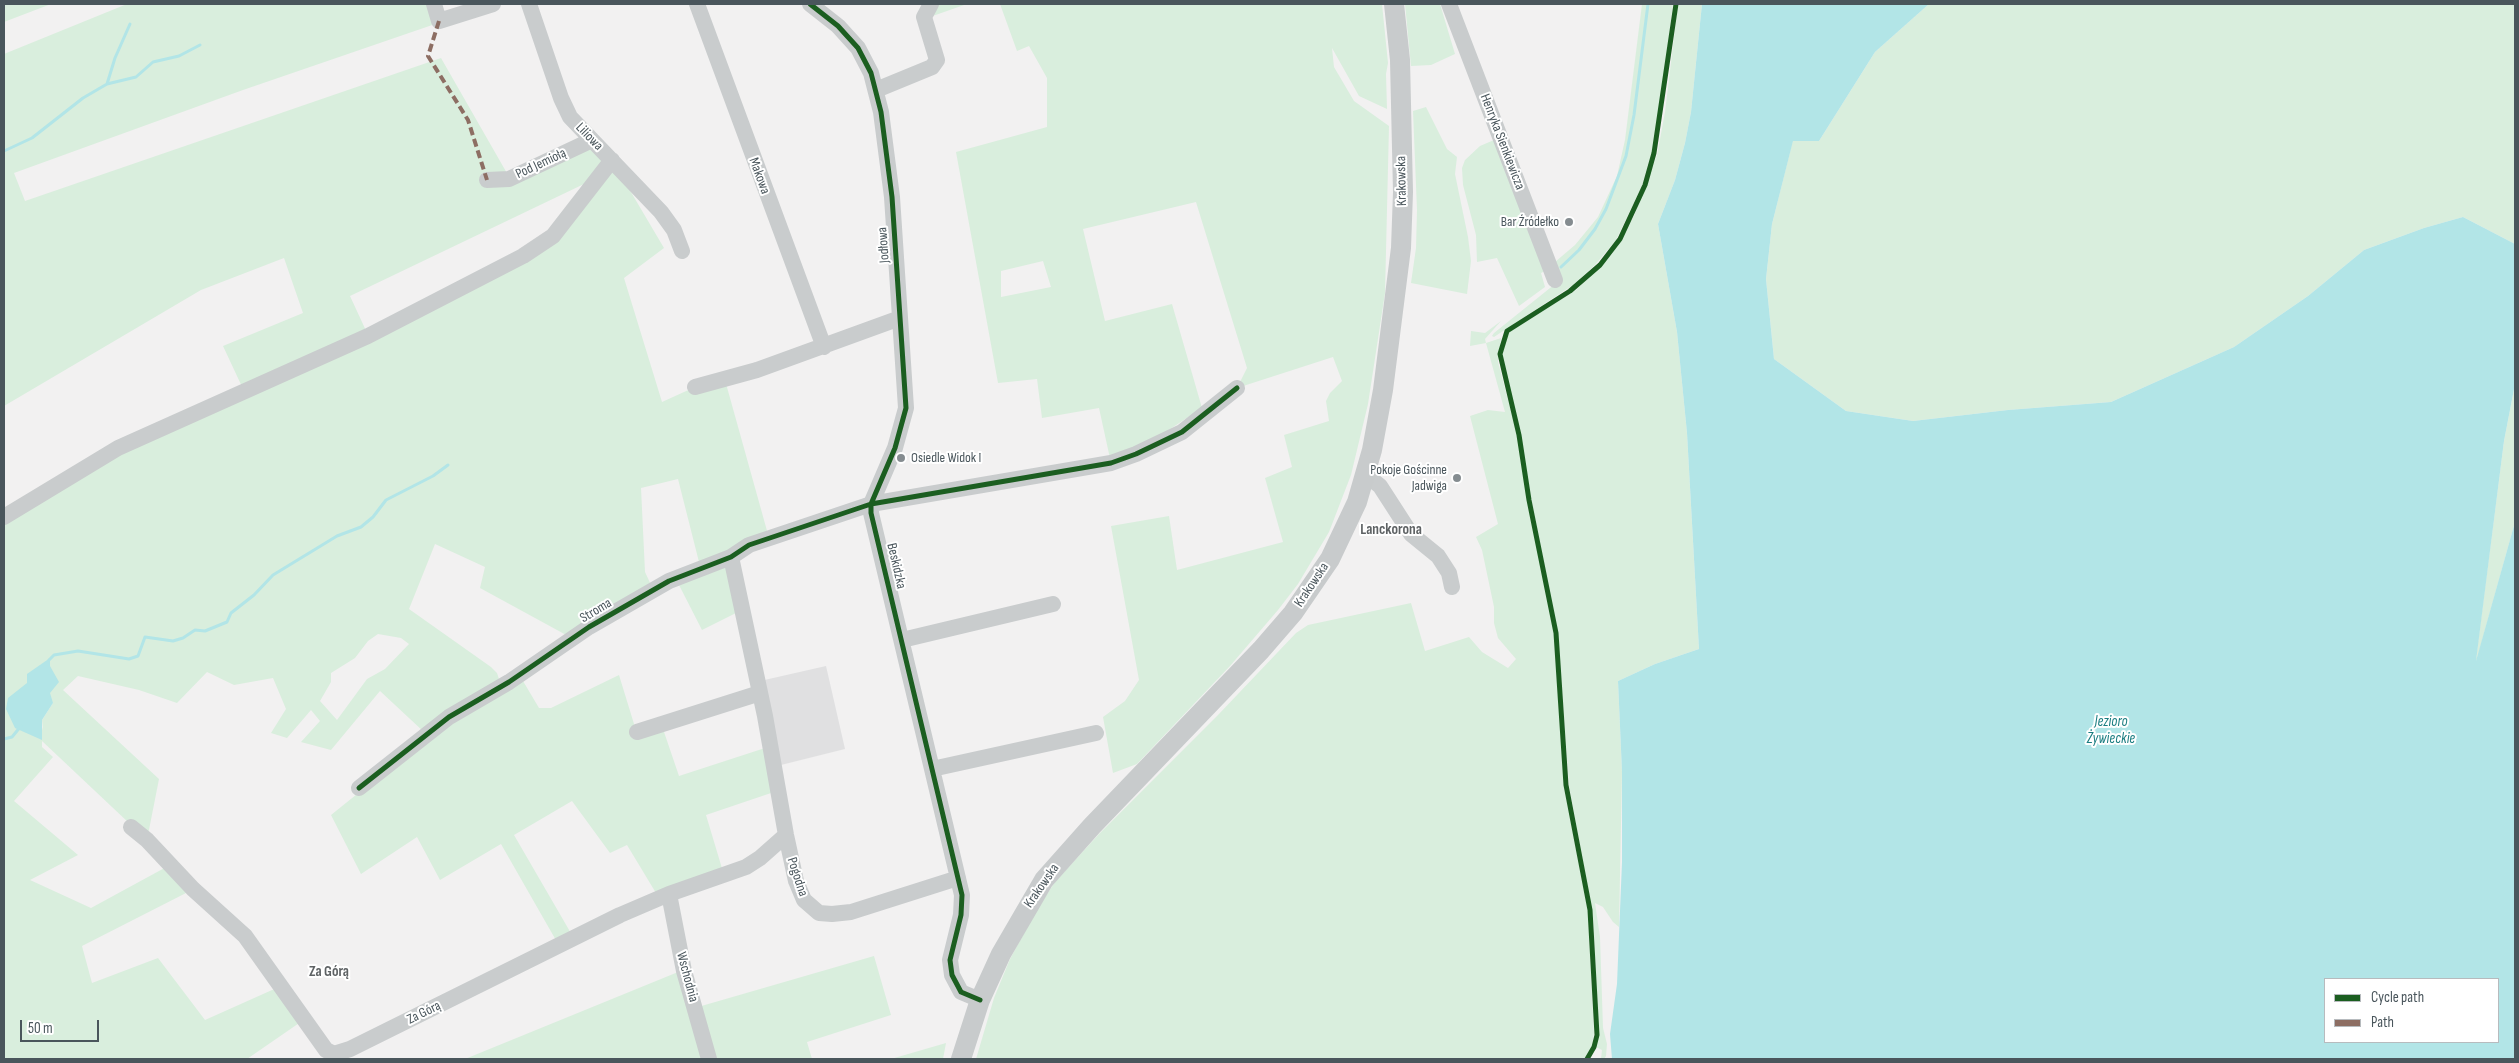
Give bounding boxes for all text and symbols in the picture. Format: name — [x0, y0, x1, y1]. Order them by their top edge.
street label: Henryka Sienkiewicza — [1476, 92, 1528, 192]
street label: Liliowa — [572, 120, 606, 154]
street label: Pod Jemiołą — [513, 145, 569, 183]
street label: Makowa — [745, 155, 773, 197]
street label: Krakowska — [1393, 156, 1411, 206]
place label: Bar Źródełko — [1501, 214, 1559, 230]
marker: Bar Źródełko — [1563, 216, 1575, 228]
street label: Jodłowa — [874, 226, 894, 264]
place label: Osiedle Widok I — [911, 450, 981, 466]
marker: Osiedle Widok I — [895, 452, 907, 464]
place label: Pokoje Gościnne Jadwiga — [1370, 462, 1447, 494]
marker: Pokoje Gościnne Jadwiga — [1451, 472, 1463, 484]
district label: Lanckorona — [1360, 521, 1422, 539]
street label: Beskidzka — [883, 541, 909, 591]
street label: Krakowska — [1291, 560, 1333, 610]
street label: Stroma — [577, 595, 615, 627]
water label: Jezioro Żywieckie — [2087, 713, 2135, 748]
street label: Pogodna — [783, 855, 811, 899]
street label: Krakowska — [1021, 861, 1063, 911]
street label: Wschodnia — [672, 950, 702, 1004]
district label: Za Górą — [309, 963, 349, 981]
legend — [2324, 978, 2499, 1043]
text: Cycle path — [2371, 988, 2424, 1007]
street label: Za Górą — [404, 998, 444, 1028]
scale bar — [22, 1010, 101, 1042]
text: Path — [2371, 1013, 2394, 1032]
text: 50 m — [28, 1019, 53, 1038]

